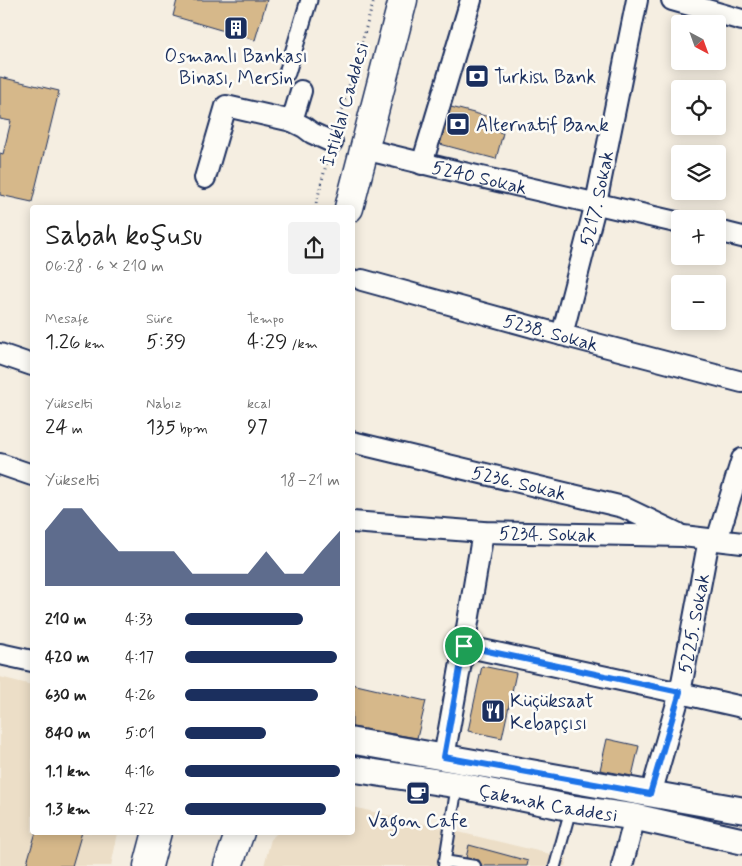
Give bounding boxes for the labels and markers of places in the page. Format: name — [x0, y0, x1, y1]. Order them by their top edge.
building icon: Osmanlı Bankası Binası, Mersin — [223, 15, 249, 41]
place label: Osmanlı Bankası Binası, Mersin — [164, 44, 308, 91]
bank icon: Turkish Bank — [464, 63, 490, 89]
place label: Turkish Bank — [494, 65, 596, 90]
bank icon: Alternatif Bank — [445, 111, 471, 137]
place label: Alternatif Bank — [476, 113, 609, 138]
pin — [443, 625, 485, 667]
place label: Küçüksaat Kebapçısı — [510, 689, 594, 736]
restaurant icon: Küçüksaat Kebapçısı — [480, 698, 506, 724]
cafe icon: Vagon Cafe — [405, 780, 431, 806]
place label: Vagon Cafe — [368, 809, 468, 837]

